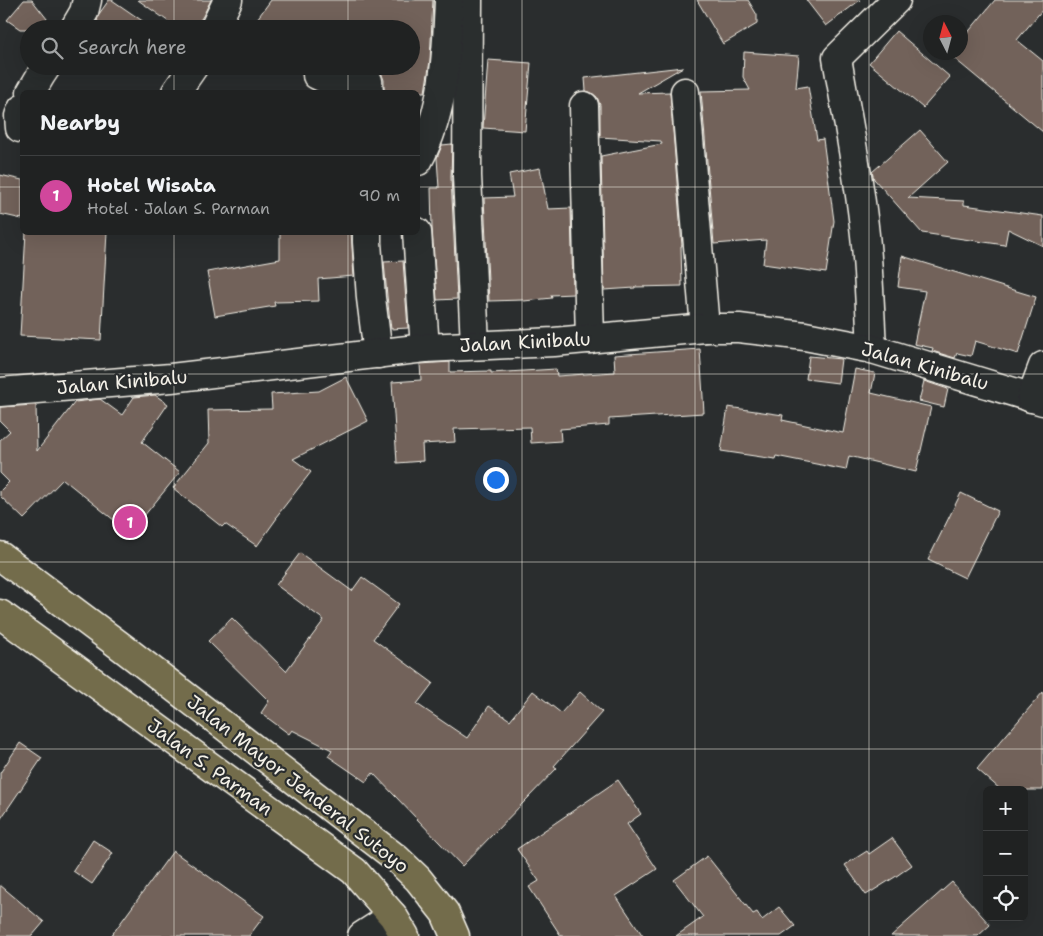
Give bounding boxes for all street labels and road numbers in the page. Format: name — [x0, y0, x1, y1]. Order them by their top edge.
street label: Jalan Kinibalu — [459, 326, 591, 358]
street label: Jalan Kinibalu — [858, 336, 992, 396]
street label: Jalan Kinibalu — [55, 364, 189, 400]
street label: Jalan Mayor Jenderal Sutoyo — [182, 689, 414, 879]
street label: Jalan S. Parman — [142, 713, 278, 821]

